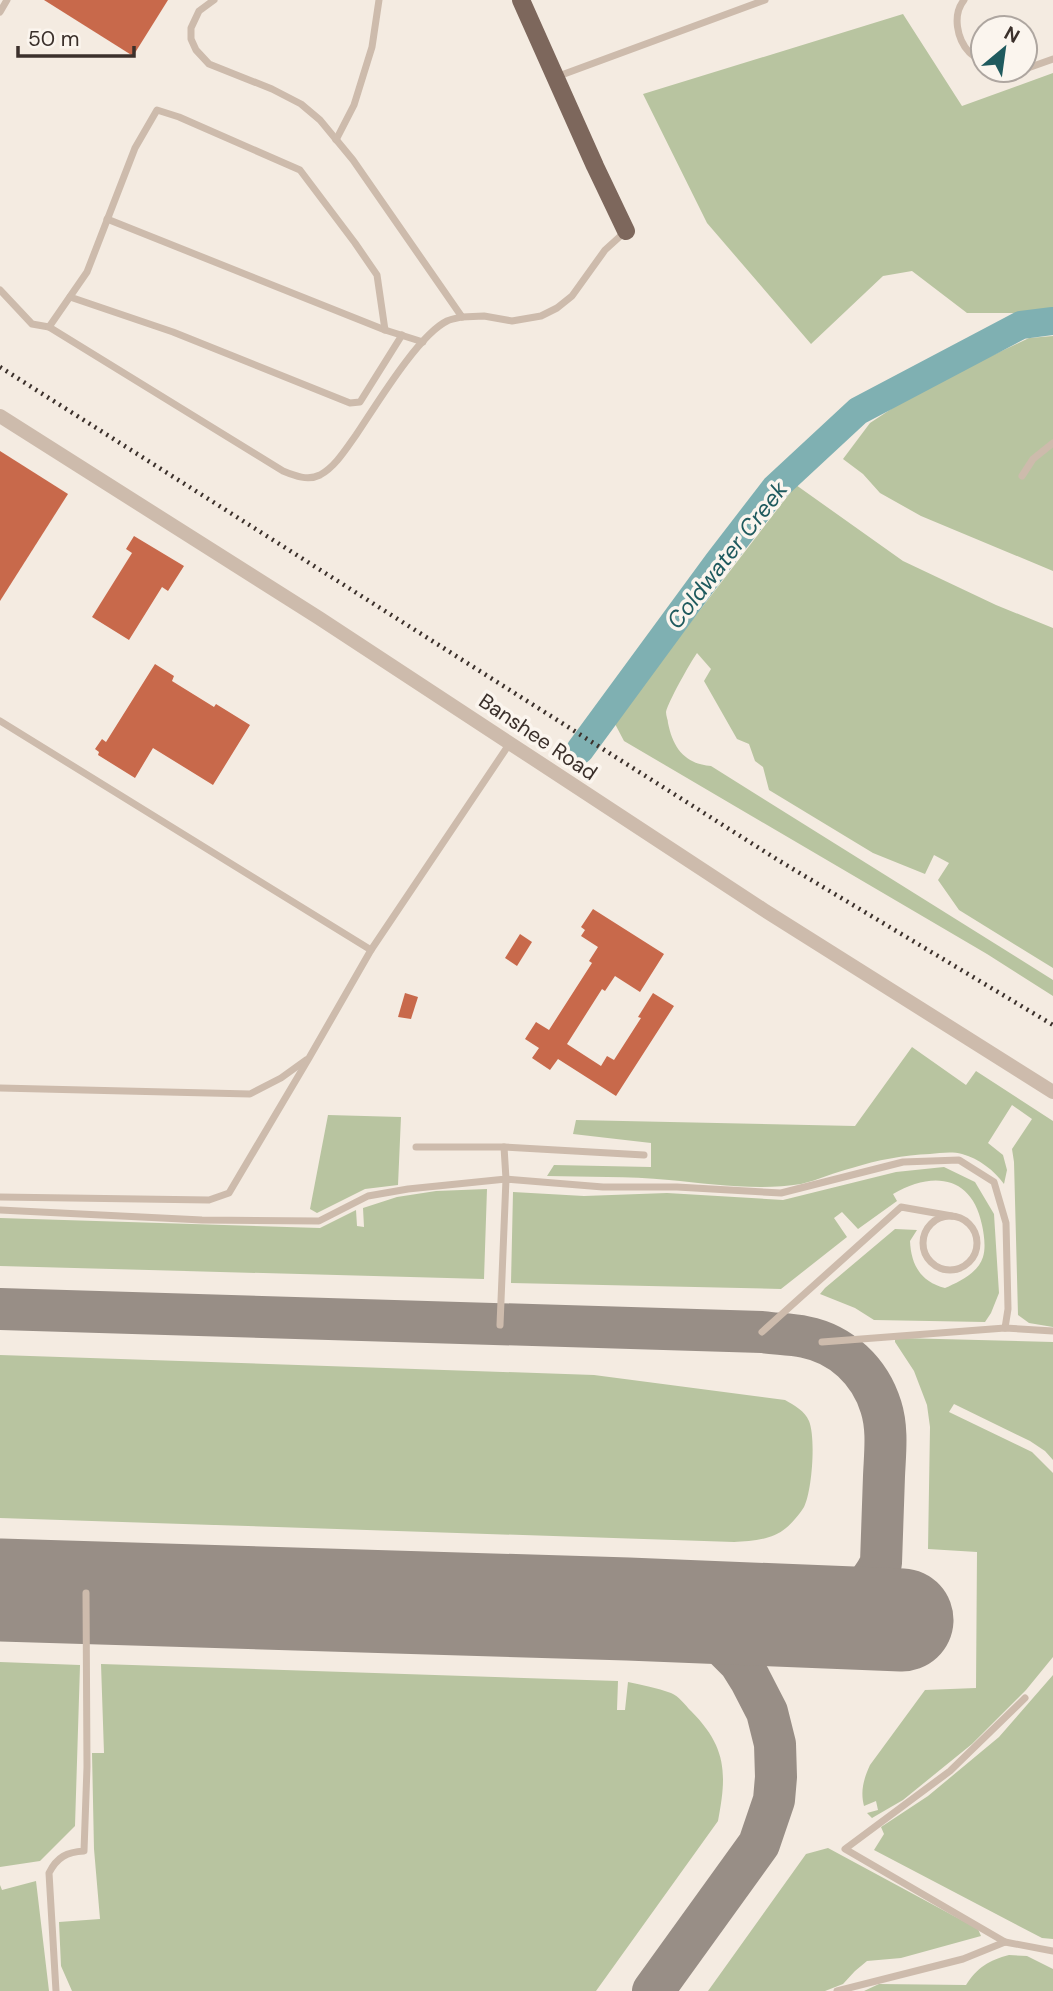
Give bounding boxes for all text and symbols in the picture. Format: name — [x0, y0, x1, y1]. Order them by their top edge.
scale bar — [18, 14, 133, 58]
north arrow — [969, 14, 1039, 84]
text: N — [1000, 20, 1024, 49]
text: 50 m — [28, 25, 79, 53]
water label: Coldwater Creek — [660, 475, 794, 635]
street label: Banshee Road — [473, 687, 603, 787]

